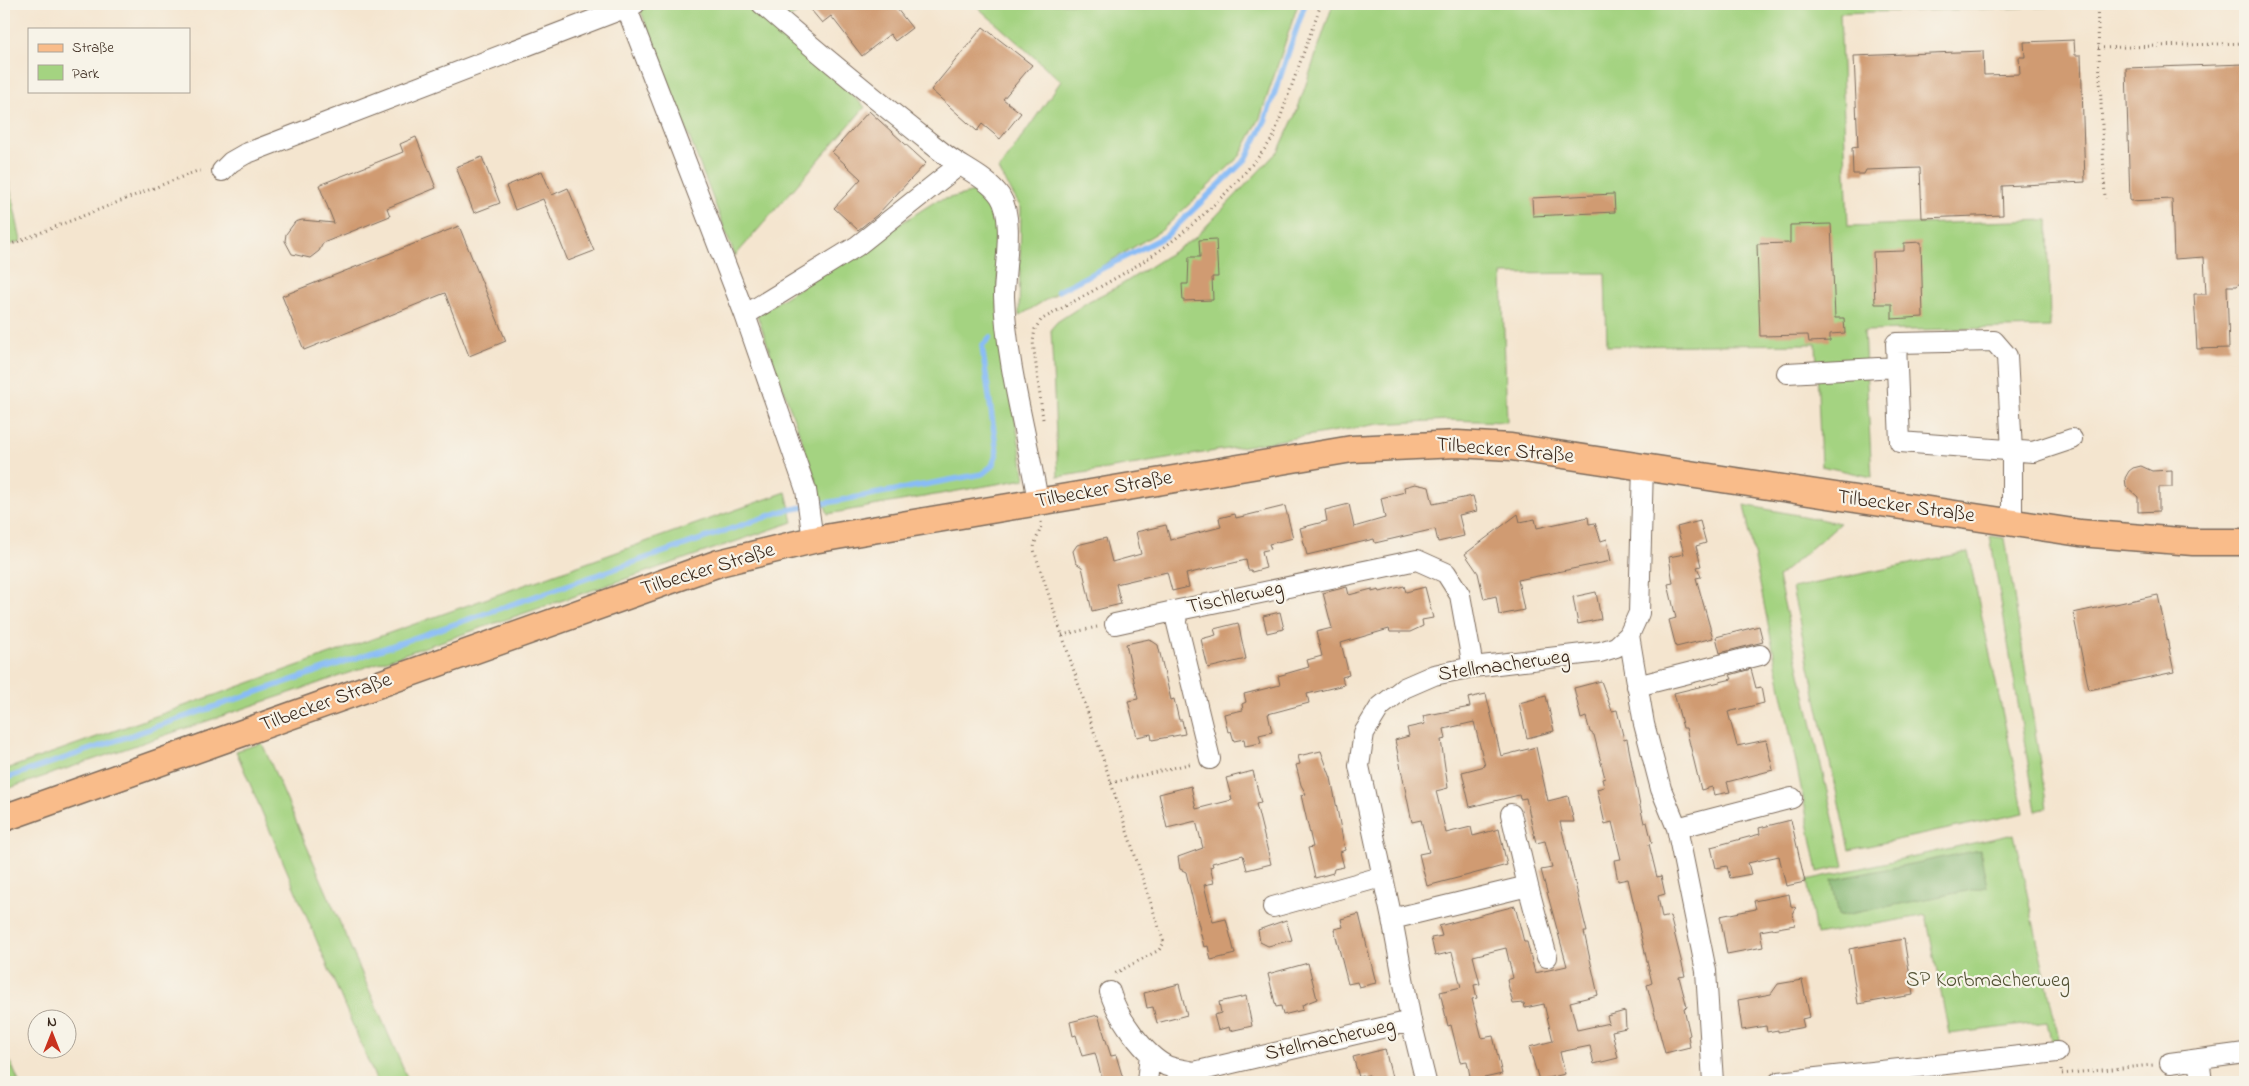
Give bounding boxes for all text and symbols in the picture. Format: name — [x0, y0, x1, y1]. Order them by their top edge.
legend — [28, 28, 190, 92]
text: Straße — [72, 37, 114, 59]
text: Park — [72, 63, 100, 85]
street label: Tilbecker Straße — [1435, 430, 1576, 472]
street label: Tilbecker Straße — [1033, 463, 1175, 517]
street label: Tilbecker Straße — [1835, 483, 1977, 532]
street label: Tilbecker Straße — [637, 535, 779, 605]
street label: Tischlerweg — [1184, 573, 1286, 625]
street label: Stellmacherweg — [1436, 642, 1572, 692]
street label: Tilbecker Straße — [256, 665, 397, 741]
park label: SP Korbmacherweg — [1906, 966, 2070, 998]
north arrow — [28, 1008, 78, 1058]
street label: Stellmacherweg — [1262, 1010, 1398, 1071]
text: N — [47, 1012, 57, 1033]

